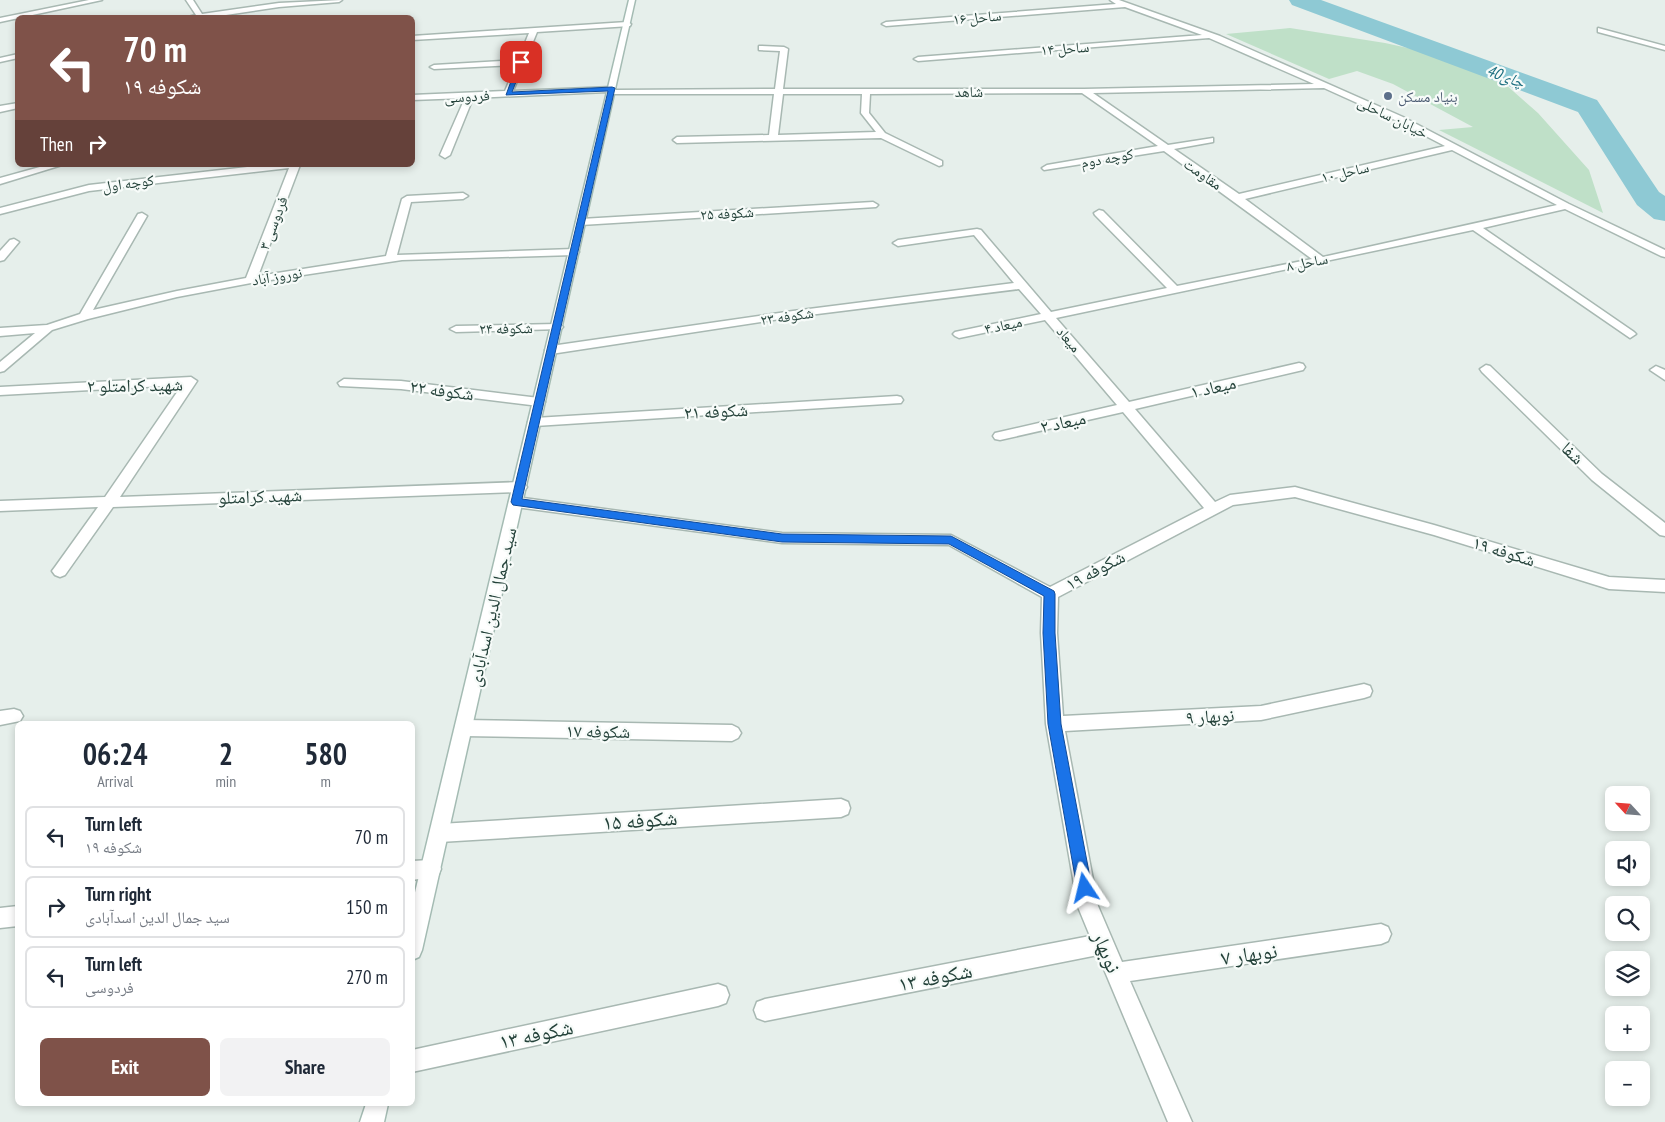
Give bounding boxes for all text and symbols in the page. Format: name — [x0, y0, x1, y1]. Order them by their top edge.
street label: ساحل ۱۶ — [952, 5, 1002, 30]
text: 70 m — [123, 26, 187, 72]
icon: left — [40, 35, 105, 100]
street label: ساحل ۱۴ — [1040, 37, 1090, 60]
pin — [500, 41, 542, 83]
icon: arrive — [507, 48, 535, 76]
water label: 40چای — [1484, 60, 1528, 93]
text: شکوفه ۱۹ — [123, 72, 201, 100]
street label: شاهد — [955, 82, 983, 101]
street label: فردوسی — [444, 85, 490, 108]
place label: بنیاد مسکن — [1398, 87, 1458, 107]
marker: بنیاد مسکن — [1382, 90, 1394, 102]
street label: خیابان ساحلی — [1354, 92, 1432, 143]
icon: right — [83, 130, 111, 158]
text: Then — [40, 132, 73, 156]
street label: کوچه دوم — [1079, 144, 1135, 173]
street label: مقاومت — [1180, 154, 1226, 194]
street label: ساحل ۱۰ — [1319, 157, 1371, 188]
street label: کوچه اول — [101, 170, 155, 197]
street label: فردوسی ۳ — [254, 194, 293, 253]
street label: شکوفه ۲۵ — [700, 202, 754, 224]
street label: ساحل ۸ — [1285, 249, 1330, 276]
street label: نوروز آباد — [251, 263, 303, 289]
street label: شکوفه ۲۳ — [759, 303, 815, 329]
street label: میعاد ۴ — [982, 312, 1024, 338]
street label: شکوفه ۲۴ — [479, 318, 533, 338]
street label: میعاد — [1053, 322, 1086, 356]
street label: میعاد ۱ — [1188, 371, 1238, 403]
street label: شهید کرامتلو ۲ — [87, 373, 183, 397]
street label: شکوفه ۲۲ — [409, 375, 475, 405]
street label: شکوفه ۲۱ — [683, 398, 749, 424]
street label: میعاد ۲ — [1038, 406, 1088, 438]
street label: شفا — [1557, 437, 1589, 469]
street label: شهید کرامتلو — [218, 483, 302, 509]
street label: سید جمال الدین اسدآبادی — [462, 525, 522, 689]
street label: شکوفه ۱۹ — [1470, 531, 1538, 571]
street label: شکوفه ۱۹ — [1061, 545, 1129, 595]
street label: نوبهار ۹ — [1185, 703, 1235, 729]
street label: شکوفه ۱۷ — [566, 719, 630, 743]
text: 06:24 — [83, 734, 148, 773]
text: 2 — [219, 734, 233, 773]
text: 580 — [304, 734, 347, 773]
text: Arrival — [97, 771, 133, 791]
text: min — [215, 771, 236, 791]
text: m — [320, 771, 331, 791]
north arrow — [1605, 786, 1650, 831]
map controls — [1605, 786, 1650, 1106]
street label: شکوفه ۱۵ — [602, 804, 678, 836]
text: Turn left — [85, 812, 142, 836]
icon: left — [42, 823, 70, 851]
text: 70 m — [355, 825, 388, 849]
text: شکوفه ۱۹ — [85, 837, 142, 857]
button: sound — [1605, 841, 1650, 886]
position arrow — [1058, 861, 1110, 913]
text: Turn right — [85, 882, 151, 906]
icon: right — [42, 893, 70, 921]
text: 150 m — [346, 895, 388, 919]
button: search — [1605, 896, 1650, 941]
text: سید جمال الدین اسدآبادی — [85, 907, 230, 927]
street label: نوبهار — [1086, 926, 1128, 977]
street label: نوبهار ۷ — [1219, 937, 1279, 971]
button: layers — [1605, 951, 1650, 996]
text: Turn left — [85, 952, 142, 976]
street label: شکوفه ۱۳ — [896, 957, 974, 997]
icon: left — [42, 963, 70, 991]
text: 270 m — [346, 965, 388, 989]
text: فردوسی — [85, 977, 134, 997]
button: + — [1605, 1006, 1650, 1051]
street label: شکوفه ۱۳ — [497, 1013, 575, 1055]
button: Exit — [40, 1038, 210, 1096]
button: Share — [220, 1038, 390, 1096]
button: − — [1605, 1061, 1650, 1106]

